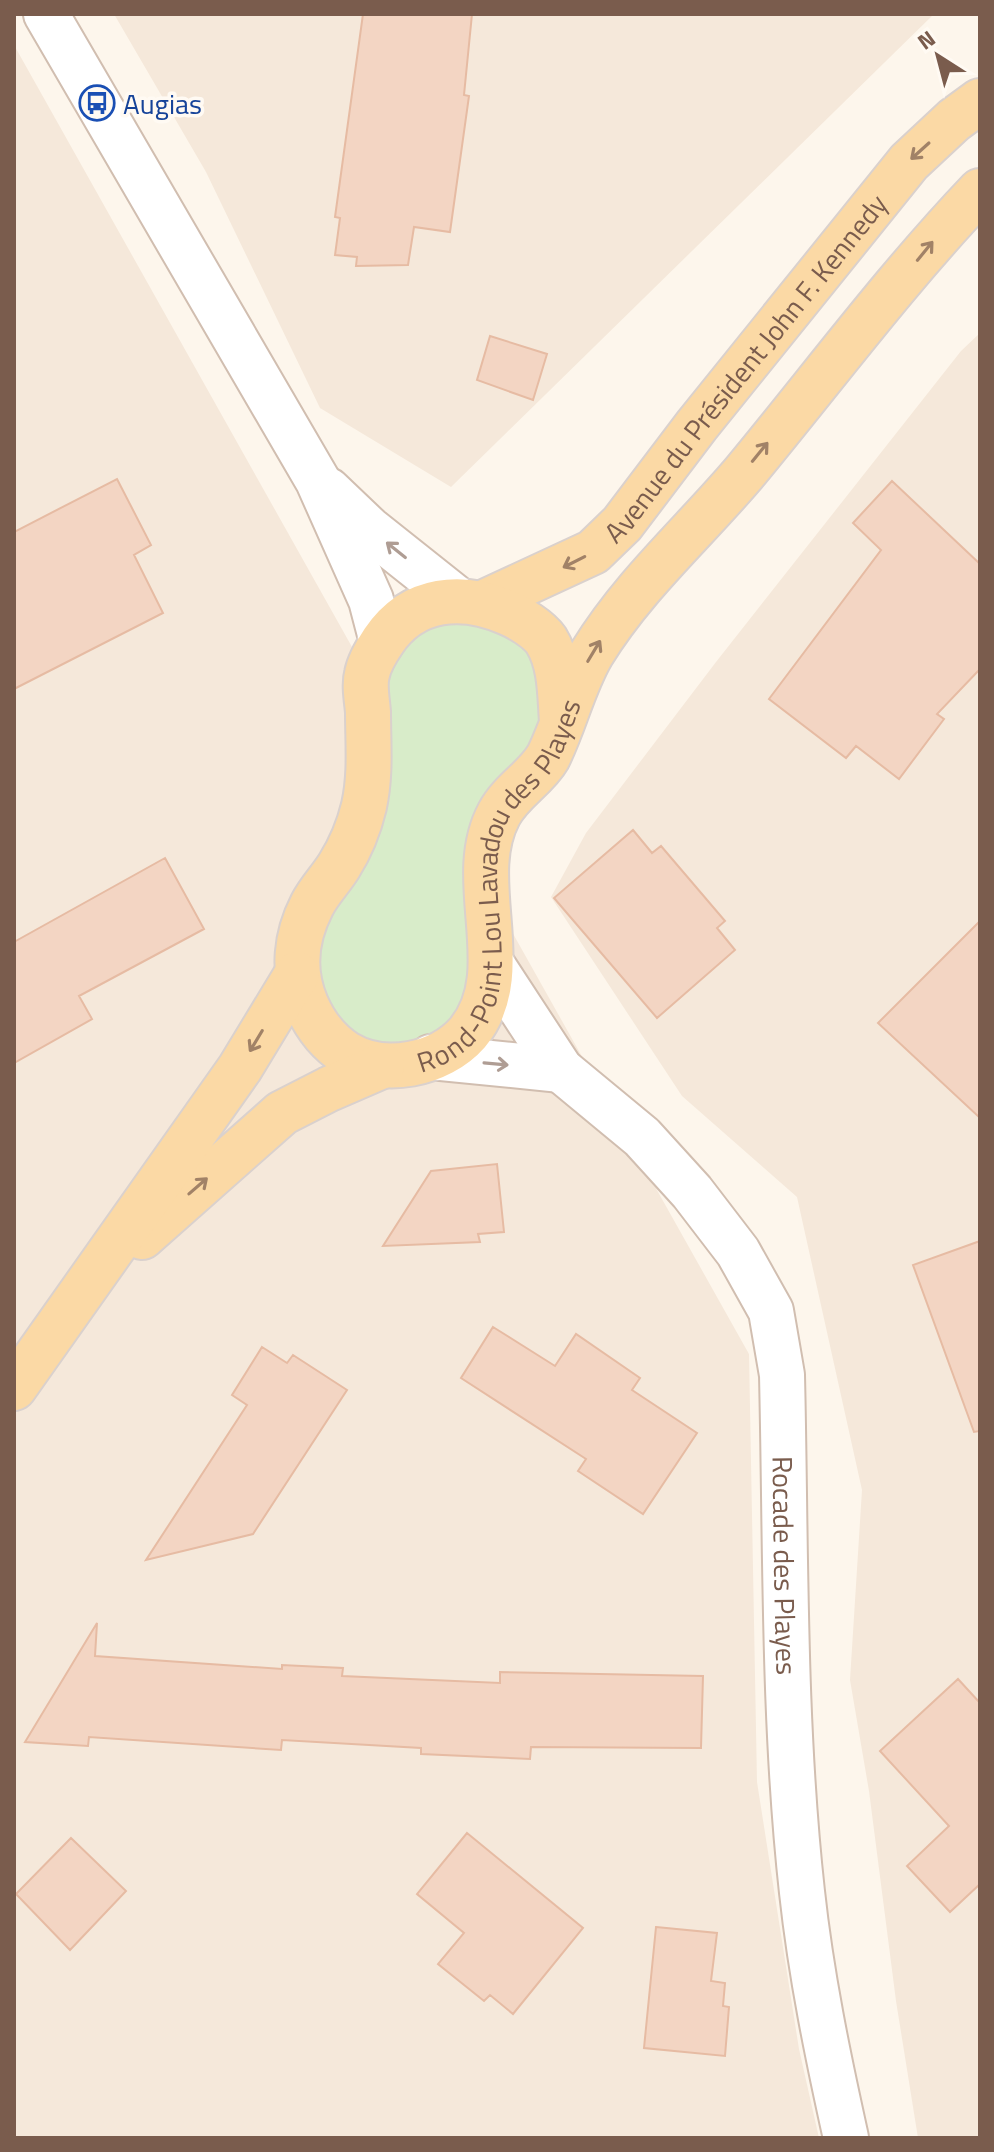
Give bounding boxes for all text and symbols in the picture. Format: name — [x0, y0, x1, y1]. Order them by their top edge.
north arrow — [898, 16, 978, 96]
text: N — [910, 22, 942, 58]
place label: Augias — [123, 82, 202, 125]
bus stop icon: Augias — [78, 84, 116, 122]
one-way arrow — [911, 142, 931, 160]
street label: Avenue du Président John F. Kennedy — [593, 184, 897, 553]
one-way arrow — [916, 241, 934, 262]
one-way arrow — [751, 442, 769, 463]
one-way arrow — [386, 541, 407, 559]
one-way arrow — [562, 555, 586, 571]
one-way arrow — [586, 641, 602, 663]
street label: Rond-Point Lou Lavadou des Playes — [411, 693, 591, 1083]
one-way arrow — [248, 1029, 264, 1052]
one-way arrow — [482, 1056, 509, 1071]
one-way arrow — [188, 1178, 208, 1196]
street label: Rocade des Playes — [762, 1456, 809, 1676]

